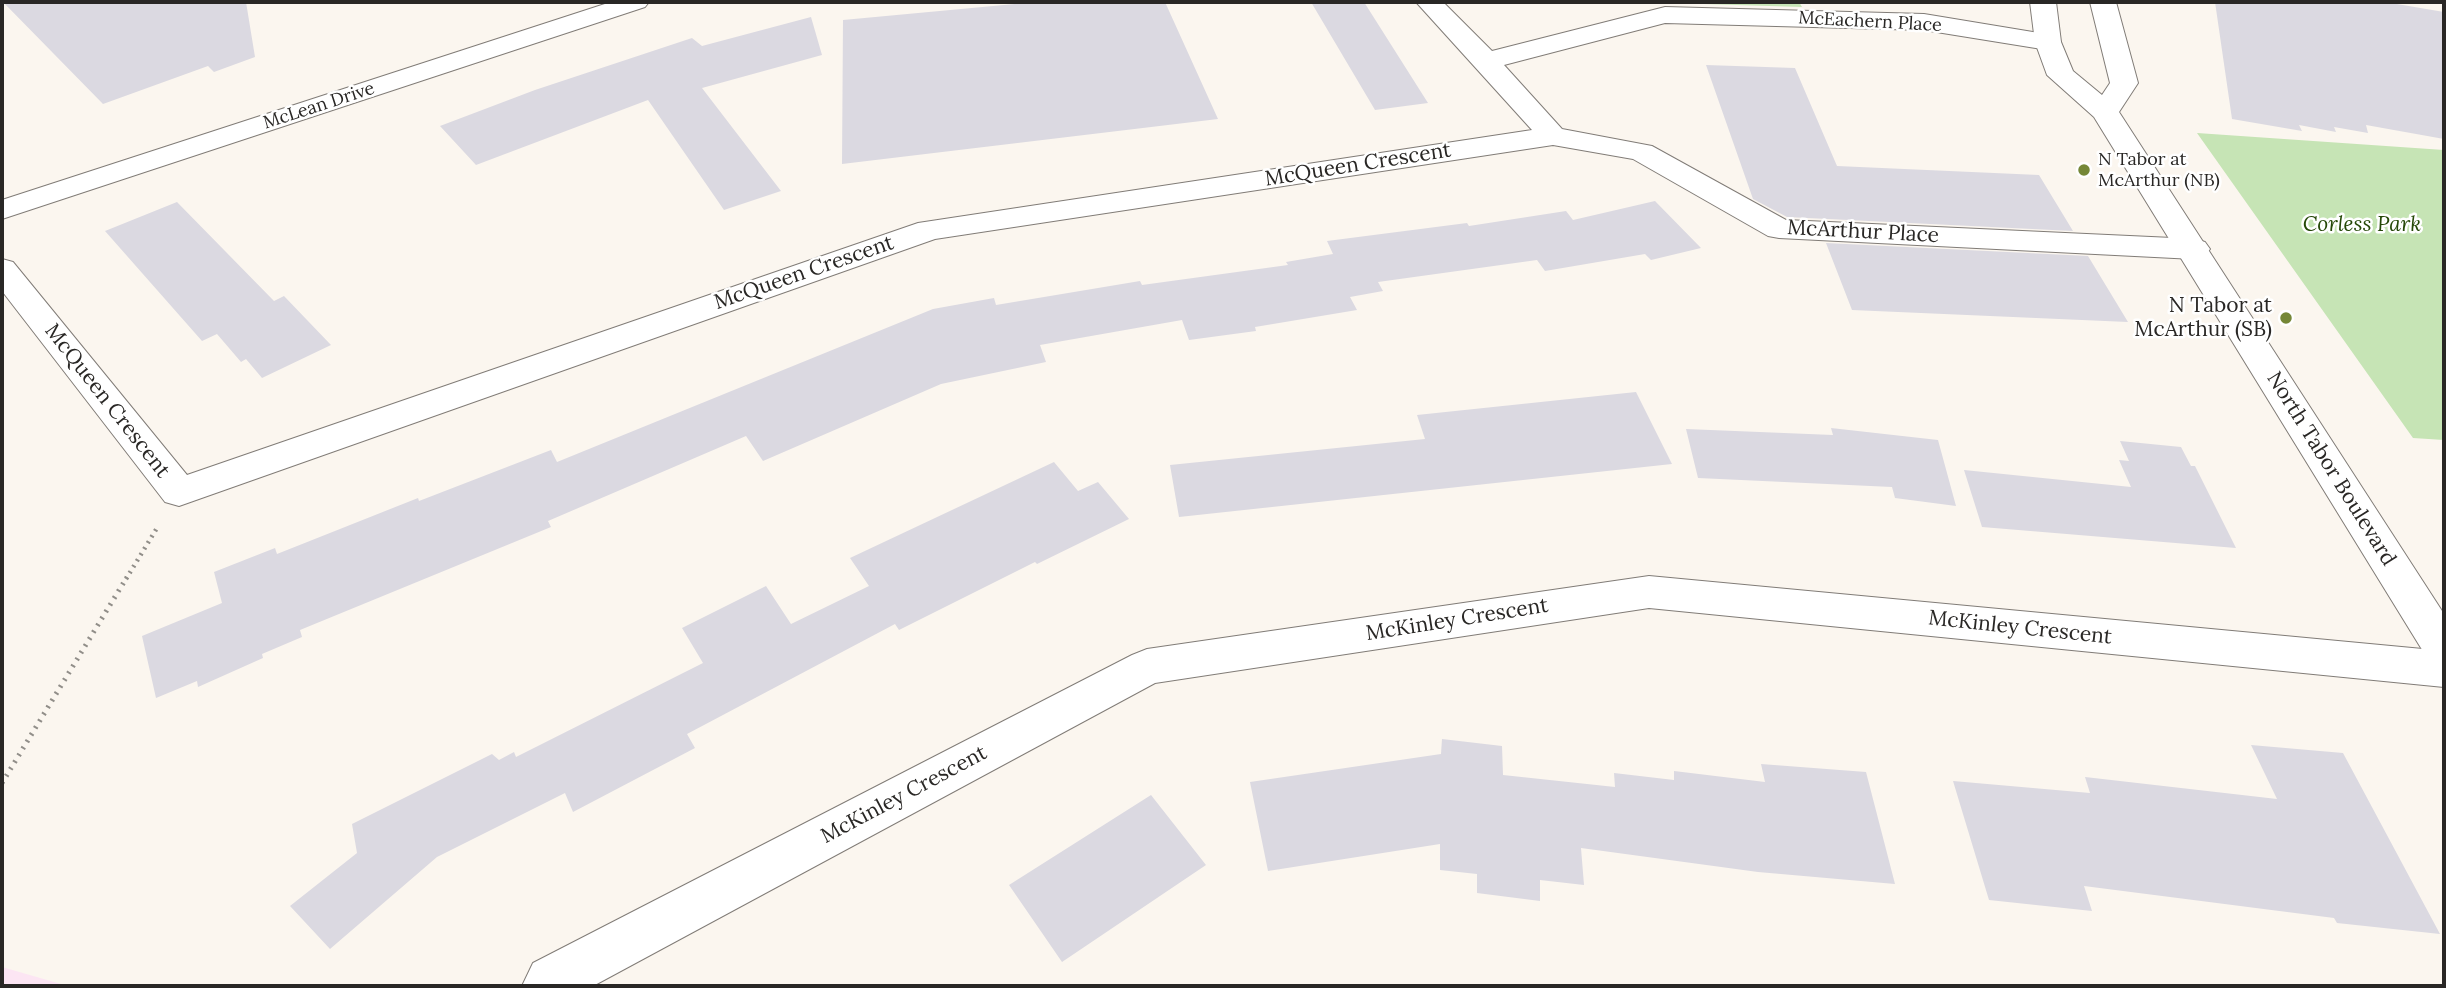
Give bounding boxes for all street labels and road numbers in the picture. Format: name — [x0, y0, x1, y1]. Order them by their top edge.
street label: McEachern Place — [1798, 7, 1942, 37]
street label: McLean Drive — [261, 78, 377, 134]
street label: McQueen Crescent — [1263, 138, 1453, 192]
street label: McArthur Place — [1786, 215, 1940, 249]
street label: McQueen Crescent — [711, 230, 897, 316]
street label: McQueen Crescent — [39, 319, 175, 483]
street label: North Tabor Boulevard — [2261, 367, 2401, 571]
street label: McKinley Crescent — [1364, 593, 1550, 647]
street label: McKinley Crescent — [1927, 606, 2113, 650]
street label: McKinley Crescent — [817, 741, 991, 849]

